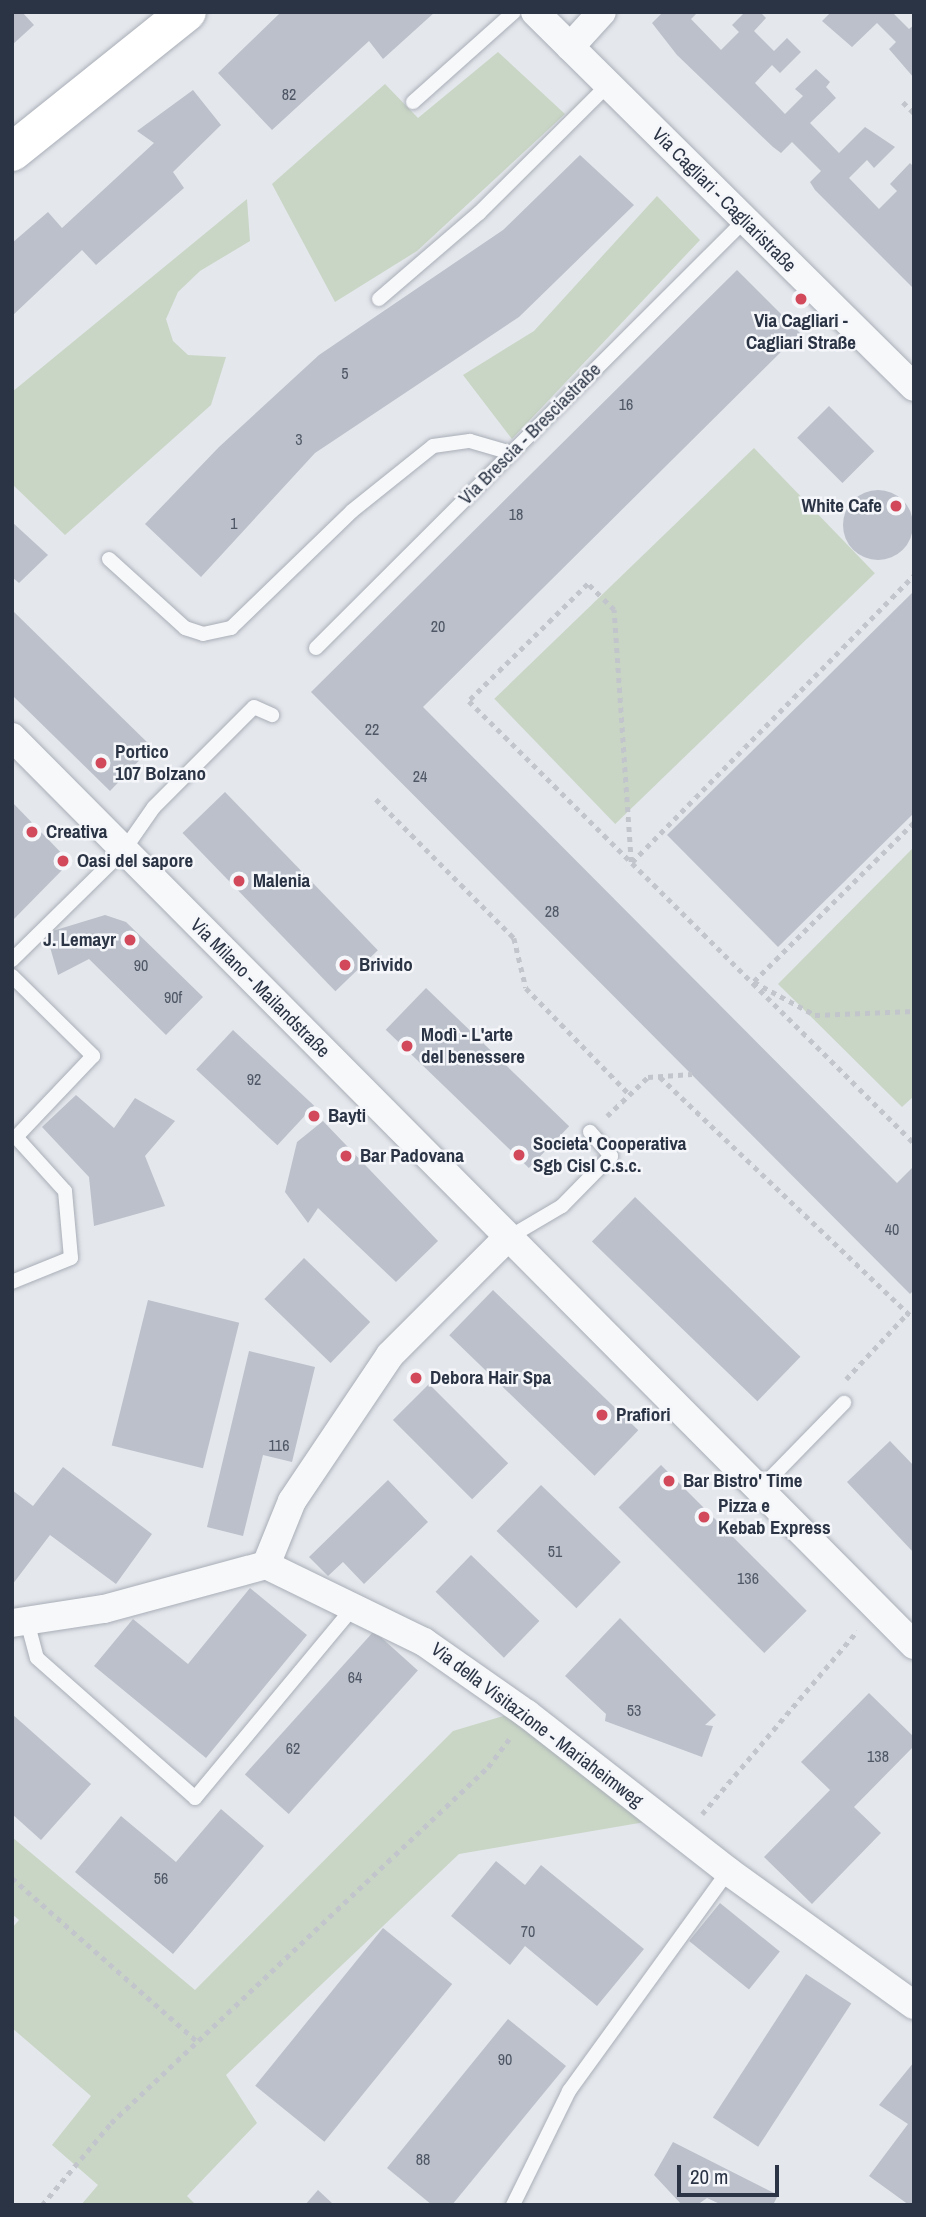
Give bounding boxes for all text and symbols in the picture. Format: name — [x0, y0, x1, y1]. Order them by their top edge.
house number: 82 — [282, 84, 296, 104]
street label: Via Cagliari - Cagliaristraße — [647, 123, 801, 277]
marker: Via Cagliari - Cagliari Straße — [793, 291, 809, 307]
place label: Via Cagliari - Cagliari Straße — [746, 310, 856, 354]
street label: Via Brescia - Bresciastraße — [454, 358, 606, 510]
house number: 5 — [341, 363, 349, 383]
house number: 16 — [619, 394, 633, 414]
house number: 3 — [295, 429, 303, 449]
place label: White Cafe — [801, 495, 882, 517]
marker: White Cafe — [888, 498, 904, 514]
house number: 18 — [509, 504, 523, 524]
house number: 1 — [230, 513, 238, 533]
house number: 20 — [431, 616, 445, 636]
house number: 22 — [365, 719, 379, 739]
place label: Portico 107 Bolzano — [115, 741, 206, 785]
marker: Portico 107 Bolzano — [93, 755, 109, 771]
house number: 24 — [413, 766, 427, 786]
place label: Creativa — [46, 821, 107, 843]
marker: Creativa — [24, 824, 40, 840]
place label: Oasi del sapore — [77, 850, 193, 872]
marker: Oasi del sapore — [55, 853, 71, 869]
place label: Malenia — [253, 870, 310, 892]
marker: Malenia — [231, 873, 247, 889]
house number: 28 — [545, 901, 559, 921]
street label: Via Milano - Mailandstraße — [186, 914, 334, 1062]
place label: J. Lemayr — [43, 929, 116, 951]
marker: J. Lemayr — [122, 932, 138, 948]
place label: Brivido — [359, 954, 413, 976]
house number: 90 — [134, 955, 148, 975]
marker: Brivido — [337, 957, 353, 973]
house number: 90f — [164, 987, 182, 1007]
place label: Modì - L'arte del benessere — [421, 1024, 525, 1068]
marker: Modì - L'arte del benessere — [399, 1038, 415, 1054]
house number: 92 — [247, 1069, 261, 1089]
place label: Bayti — [328, 1105, 366, 1127]
marker: Bayti — [306, 1108, 322, 1124]
place label: Societa' Cooperativa Sgb Cisl C.s.c. — [533, 1133, 687, 1177]
place label: Bar Padovana — [360, 1145, 464, 1167]
marker: Societa' Cooperativa Sgb Cisl C.s.c. — [511, 1147, 527, 1163]
marker: Bar Padovana — [338, 1148, 354, 1164]
house number: 40 — [885, 1219, 899, 1239]
place label: Debora Hair Spa — [430, 1367, 551, 1389]
marker: Debora Hair Spa — [408, 1370, 424, 1386]
place label: Prafiori — [616, 1404, 671, 1426]
marker: Prafiori — [594, 1407, 610, 1423]
house number: 116 — [269, 1435, 289, 1455]
place label: Bar Bistro' Time — [683, 1470, 802, 1492]
marker: Bar Bistro' Time — [661, 1473, 677, 1489]
place label: Pizza e Kebab Express — [718, 1495, 831, 1539]
marker: Pizza e Kebab Express — [696, 1509, 712, 1525]
house number: 51 — [548, 1541, 562, 1561]
house number: 136 — [737, 1568, 759, 1588]
street label: Via della Visitazione - Mariaheimweg — [427, 1638, 647, 1812]
house number: 64 — [348, 1667, 362, 1687]
house number: 53 — [627, 1700, 641, 1720]
house number: 62 — [286, 1738, 300, 1758]
house number: 138 — [867, 1746, 889, 1766]
house number: 56 — [154, 1868, 168, 1888]
house number: 70 — [521, 1921, 535, 1941]
house number: 90 — [498, 2049, 512, 2069]
house number: 88 — [416, 2149, 430, 2169]
scale bar — [681, 2150, 782, 2194]
text: 20 m — [690, 2162, 728, 2191]

